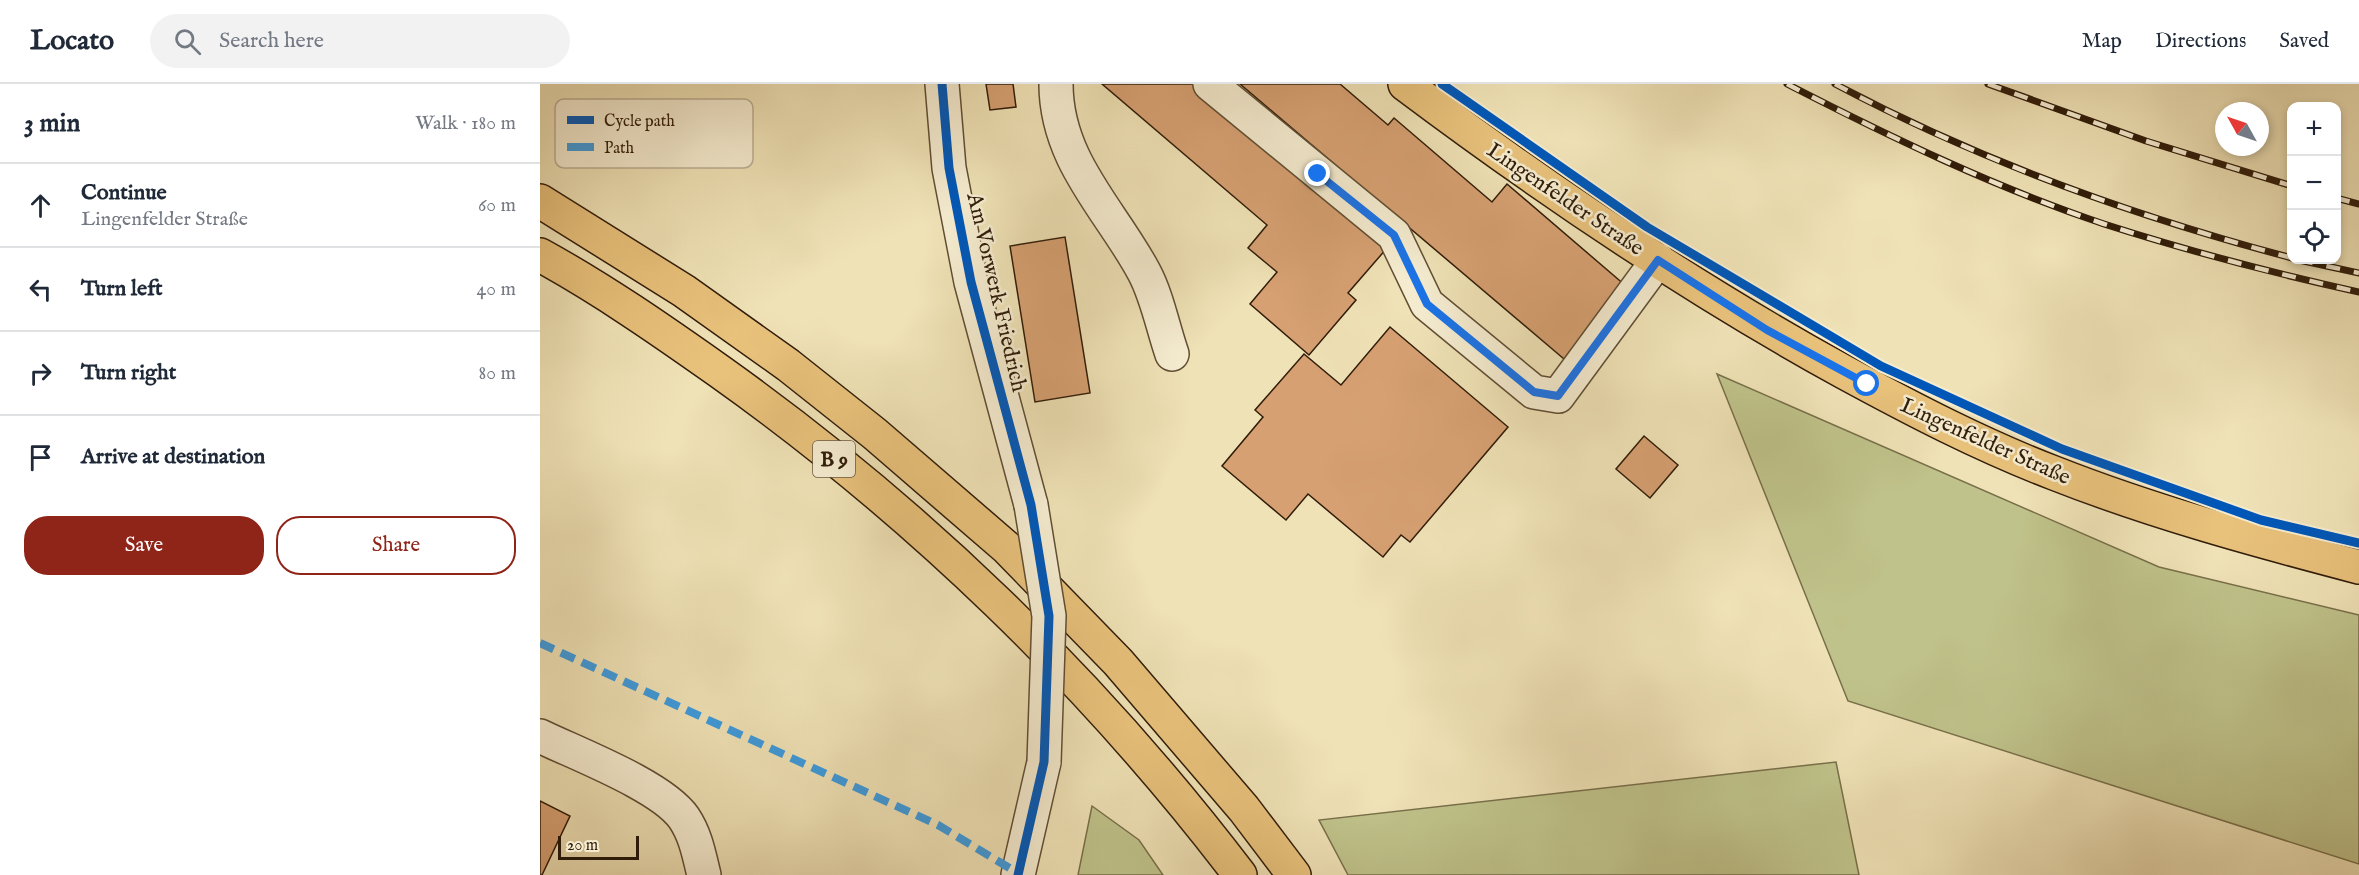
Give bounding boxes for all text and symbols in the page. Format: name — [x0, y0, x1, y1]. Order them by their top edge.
search box — [150, 14, 570, 68]
text: Locato — [30, 24, 114, 59]
icon: search — [171, 25, 204, 58]
text: Search here — [219, 27, 324, 55]
text: Map — [2082, 28, 2122, 55]
text: Directions — [2155, 28, 2246, 55]
text: Saved — [2279, 28, 2329, 55]
legend — [555, 99, 753, 168]
north arrow — [2215, 102, 2269, 156]
map controls — [2287, 102, 2341, 264]
button: + — [2287, 102, 2341, 156]
text: 3 min — [24, 107, 80, 140]
text: Walk · 180 m — [415, 111, 516, 136]
text: Cycle path — [604, 112, 675, 132]
street label: Lingenfelder Straße — [1481, 137, 1649, 263]
text: Path — [604, 139, 635, 159]
button: − — [2287, 156, 2341, 210]
route end — [1304, 160, 1330, 186]
text: Continue — [81, 179, 167, 207]
icon: ahead — [24, 189, 57, 222]
street label: Am Vorwerk Friedrich — [959, 189, 1033, 395]
text: 60 m — [478, 193, 516, 218]
text: Lingenfelder Straße — [81, 207, 248, 232]
button: locate — [2287, 210, 2341, 264]
icon: left — [24, 273, 57, 306]
text: Turn left — [81, 275, 163, 303]
text: 40 m — [477, 277, 516, 302]
icon: right — [24, 357, 57, 390]
text: Turn right — [81, 359, 176, 387]
text: 80 m — [479, 361, 516, 386]
route start — [1853, 370, 1879, 396]
street label: Lingenfelder Straße — [1896, 392, 2075, 492]
icon: arrive — [24, 441, 57, 474]
road number: B 9 — [813, 441, 855, 477]
text: Arrive at destination — [81, 443, 265, 471]
button: Save — [24, 516, 264, 575]
button: Share — [276, 516, 516, 575]
scale bar — [558, 833, 639, 860]
text: 20 m — [567, 836, 598, 856]

